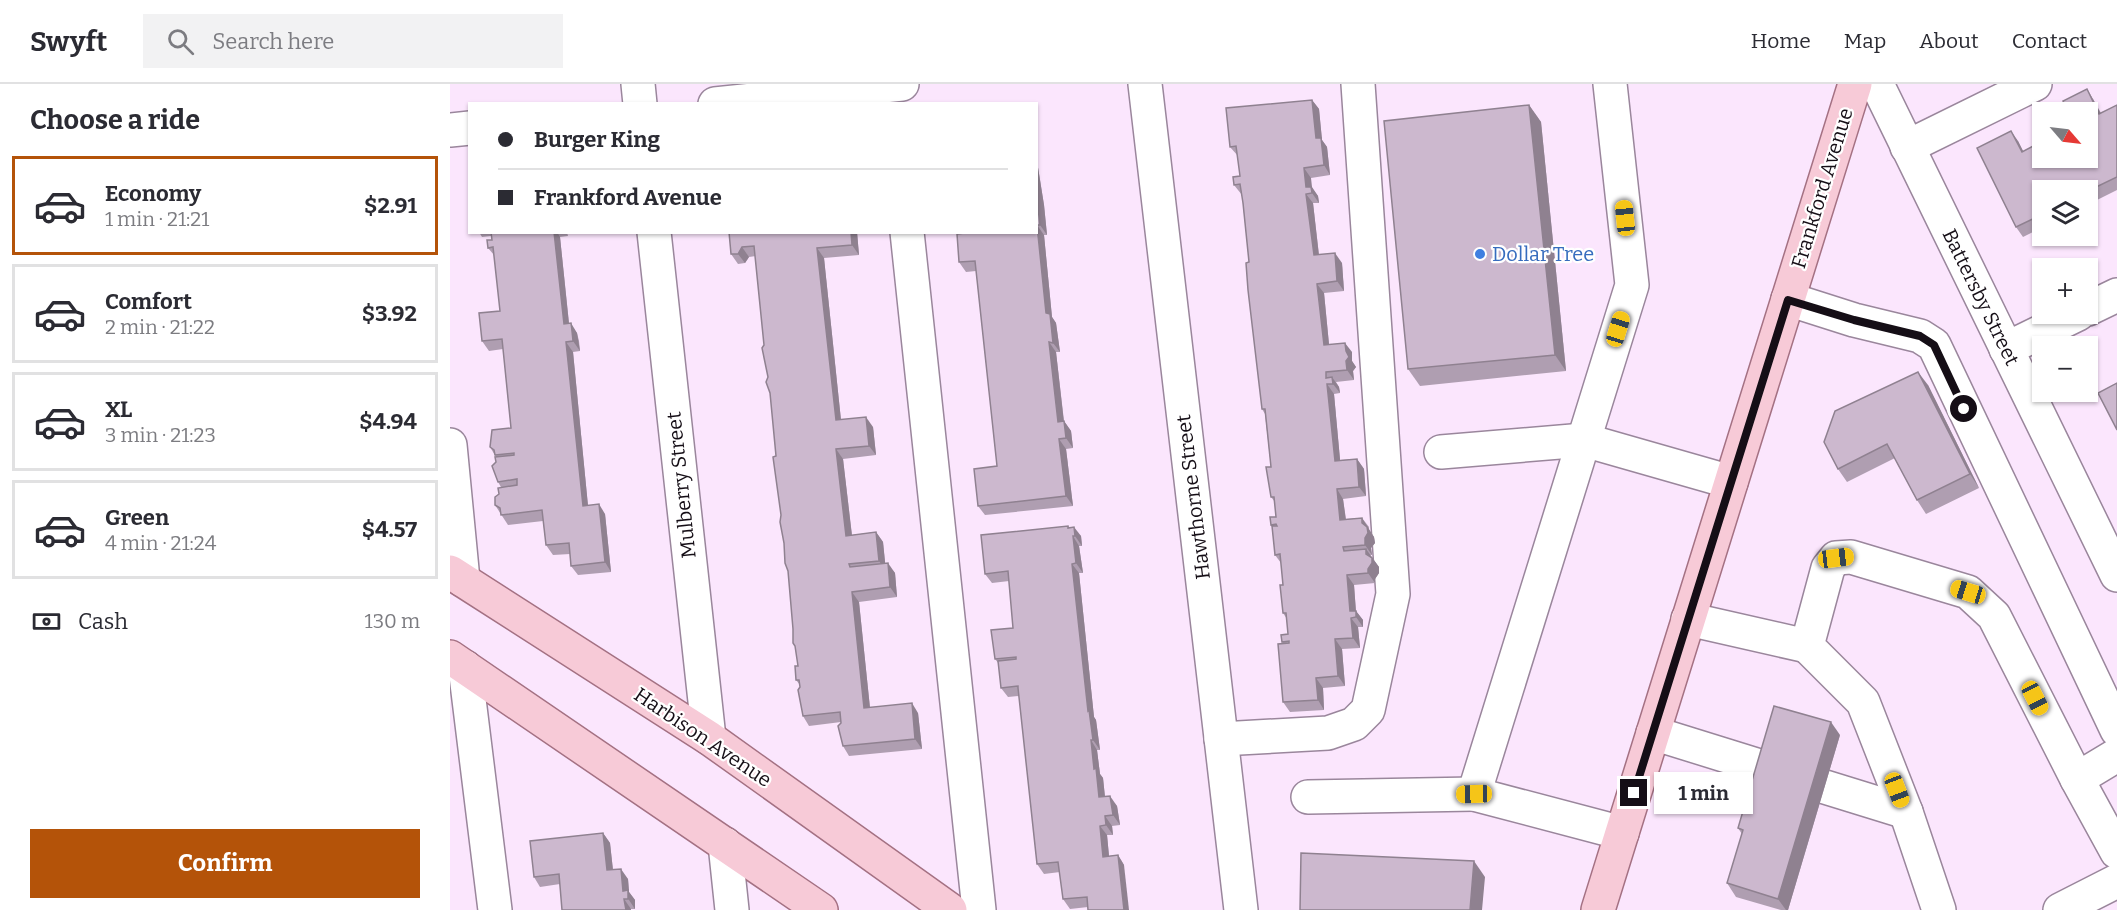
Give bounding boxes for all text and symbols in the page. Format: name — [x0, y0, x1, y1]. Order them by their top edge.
search box — [143, 14, 563, 68]
text: Swyft — [30, 25, 107, 58]
icon: search — [164, 25, 197, 58]
text: Search here — [212, 28, 334, 55]
text: Home — [1751, 28, 1811, 54]
text: Map — [1844, 28, 1886, 54]
text: About — [1919, 28, 1979, 54]
text: Contact — [2012, 28, 2087, 54]
north arrow — [2032, 102, 2098, 168]
map controls — [2032, 102, 2098, 402]
text: Choose a ride — [30, 104, 200, 136]
street label: Frankford Avenue — [1786, 105, 1858, 271]
text: Burger King — [534, 126, 660, 153]
icon: car — [33, 179, 87, 233]
text: Economy — [105, 180, 201, 207]
button: layers — [2032, 180, 2098, 246]
text: Frankford Avenue — [534, 184, 722, 211]
text: $2.91 — [364, 192, 417, 219]
car — [1614, 199, 1636, 237]
text: 1 min · 21:21 — [105, 207, 209, 231]
street label: Battersby Street — [1938, 225, 2024, 369]
place label: Dollar Tree — [1492, 242, 1594, 266]
marker: Dollar Tree — [1473, 247, 1487, 261]
button: + — [2032, 258, 2098, 324]
icon: car — [33, 287, 87, 341]
text: Comfort — [105, 288, 192, 315]
text: $3.92 — [362, 300, 417, 327]
car — [1604, 309, 1632, 349]
text: 2 min · 21:22 — [105, 315, 215, 339]
button: − — [2032, 336, 2098, 402]
icon: car — [33, 395, 87, 449]
route start — [1950, 395, 1977, 422]
text: XL — [105, 396, 132, 423]
text: $4.94 — [359, 408, 417, 435]
street label: Mulberry Street — [661, 411, 701, 559]
street label: Hawthorne Street — [1171, 413, 1215, 581]
text: 3 min · 21:23 — [105, 423, 216, 447]
icon: car — [33, 503, 87, 557]
text: Green — [105, 504, 169, 531]
text: $4.57 — [362, 516, 417, 543]
text: 4 min · 21:24 — [105, 531, 216, 555]
car — [1817, 547, 1855, 569]
car — [1948, 578, 1988, 606]
icon: cash — [30, 605, 63, 638]
text: Cash — [78, 608, 128, 635]
text: 130 m — [365, 609, 420, 633]
car — [2019, 678, 2051, 718]
street label: Harbison Avenue — [630, 682, 776, 792]
car — [1882, 770, 1912, 810]
callout: 1 min — [1655, 772, 1754, 814]
route end — [1620, 779, 1647, 806]
text: 1 min — [1678, 781, 1729, 805]
car — [1456, 785, 1492, 803]
button: Confirm — [30, 829, 420, 898]

